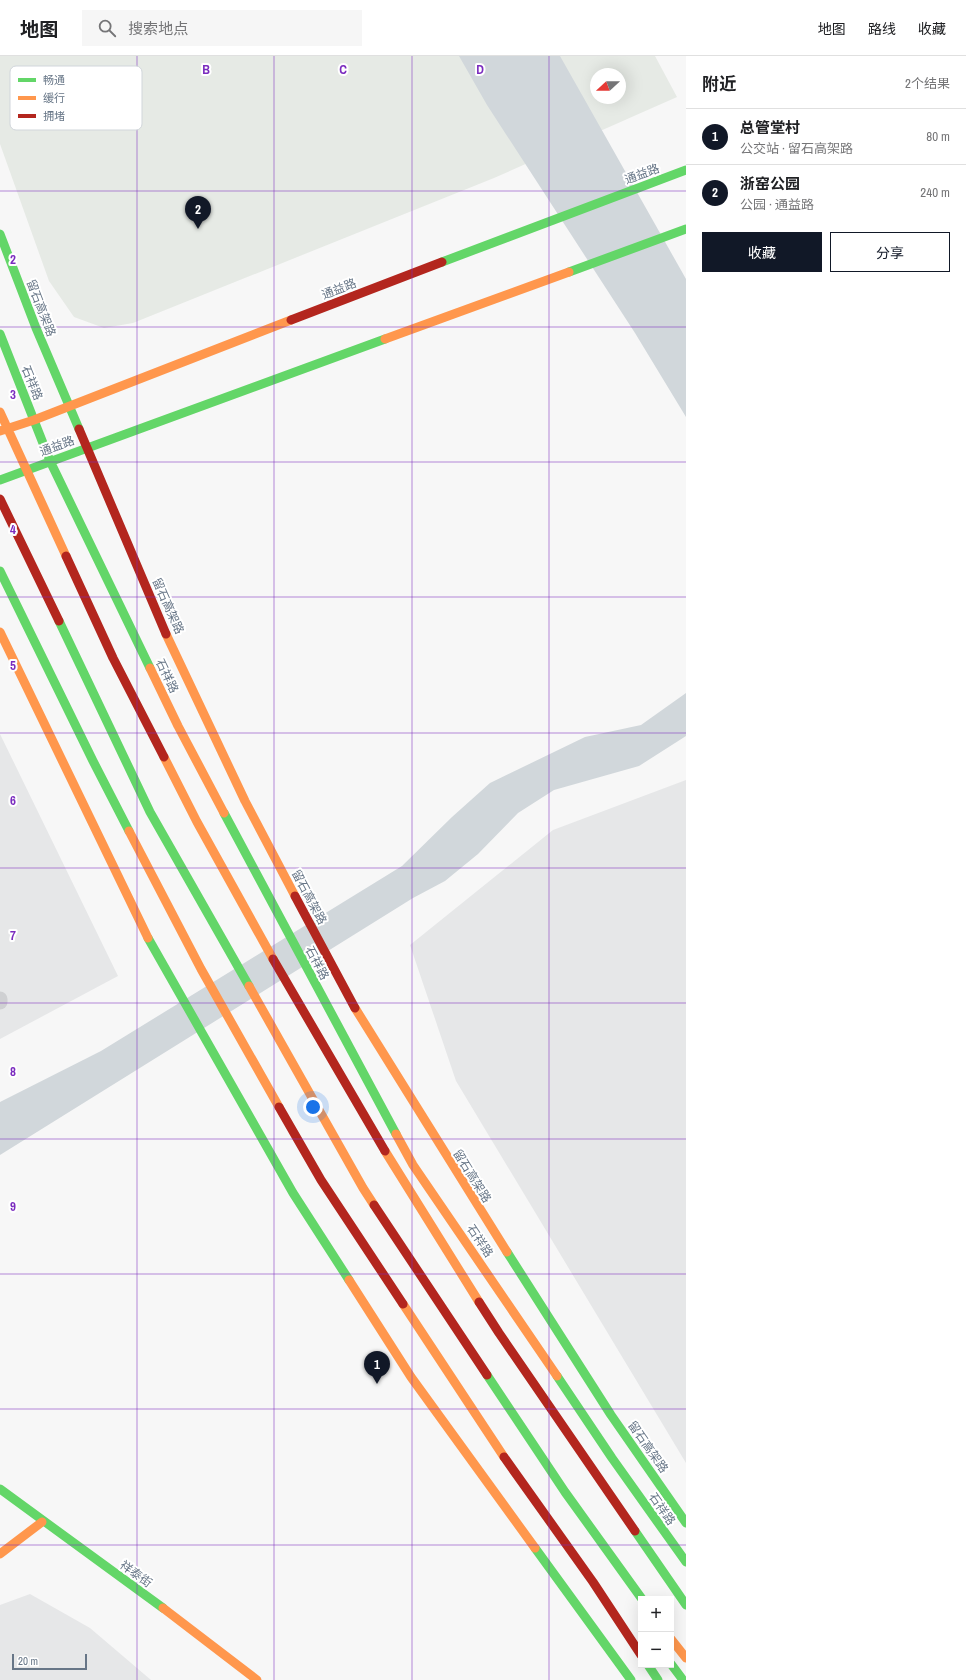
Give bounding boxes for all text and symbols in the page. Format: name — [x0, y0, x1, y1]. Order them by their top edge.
search box — [82, 10, 362, 46]
text: 地图 — [20, 16, 58, 42]
icon: search — [96, 17, 118, 39]
text: 搜索地点 — [128, 18, 188, 39]
text: 地图 — [818, 20, 846, 38]
text: 路线 — [868, 20, 896, 38]
text: 收藏 — [918, 20, 946, 38]
text: B — [202, 61, 210, 78]
text: C — [339, 61, 347, 78]
text: D — [476, 61, 484, 78]
legend — [10, 66, 142, 130]
north arrow — [590, 68, 626, 104]
text: 附近 — [702, 72, 736, 95]
text: 畅通 — [43, 73, 65, 87]
text: 2个结果 — [905, 75, 950, 92]
text: 缓行 — [43, 91, 65, 105]
text: 拥堵 — [43, 109, 65, 123]
text: 总管堂村 — [740, 117, 800, 138]
text: 1 — [712, 128, 718, 145]
text: 80 m — [926, 128, 950, 145]
text: 公交站 · 留石高架路 — [740, 140, 853, 157]
street label: 通益路 — [622, 160, 662, 188]
text: 浙窑公园 — [740, 173, 800, 194]
text: 2 — [712, 184, 718, 201]
text: 240 m — [920, 184, 950, 201]
pin: 2 — [185, 196, 211, 229]
text: 公园 · 通益路 — [740, 196, 814, 213]
button: 收藏 — [702, 232, 822, 272]
button: 分享 — [830, 232, 950, 272]
text: 2 — [10, 251, 16, 268]
street label: 通益路 — [319, 275, 359, 303]
street label: 留石高架路 — [23, 277, 59, 339]
street label: 石祥路 — [18, 363, 46, 403]
text: 3 — [10, 386, 16, 403]
street label: 通益路 — [37, 432, 77, 460]
text: 4 — [10, 521, 16, 538]
street label: 留石高架路 — [148, 575, 188, 637]
street label: 石祥路 — [152, 656, 182, 696]
text: 5 — [10, 657, 16, 674]
text: 6 — [10, 792, 16, 809]
street label: 留石高架路 — [288, 867, 330, 927]
text: 7 — [10, 927, 16, 944]
street label: 石祥路 — [301, 943, 333, 983]
text: 8 — [10, 1063, 16, 1080]
your location — [303, 1097, 323, 1117]
street label: 留石高架路 — [449, 1146, 495, 1206]
text: 9 — [10, 1198, 16, 1215]
street label: 石祥路 — [463, 1222, 497, 1260]
pin: 1 — [364, 1351, 390, 1384]
street label: 留石高架路 — [624, 1418, 672, 1476]
street label: 石祥路 — [645, 1490, 679, 1528]
street label: 祥泰街 — [117, 1557, 155, 1591]
map controls — [638, 1596, 674, 1668]
button: + — [638, 1596, 674, 1632]
button: − — [638, 1632, 674, 1668]
scale bar — [12, 1652, 87, 1671]
text: 20 m — [18, 1654, 38, 1668]

